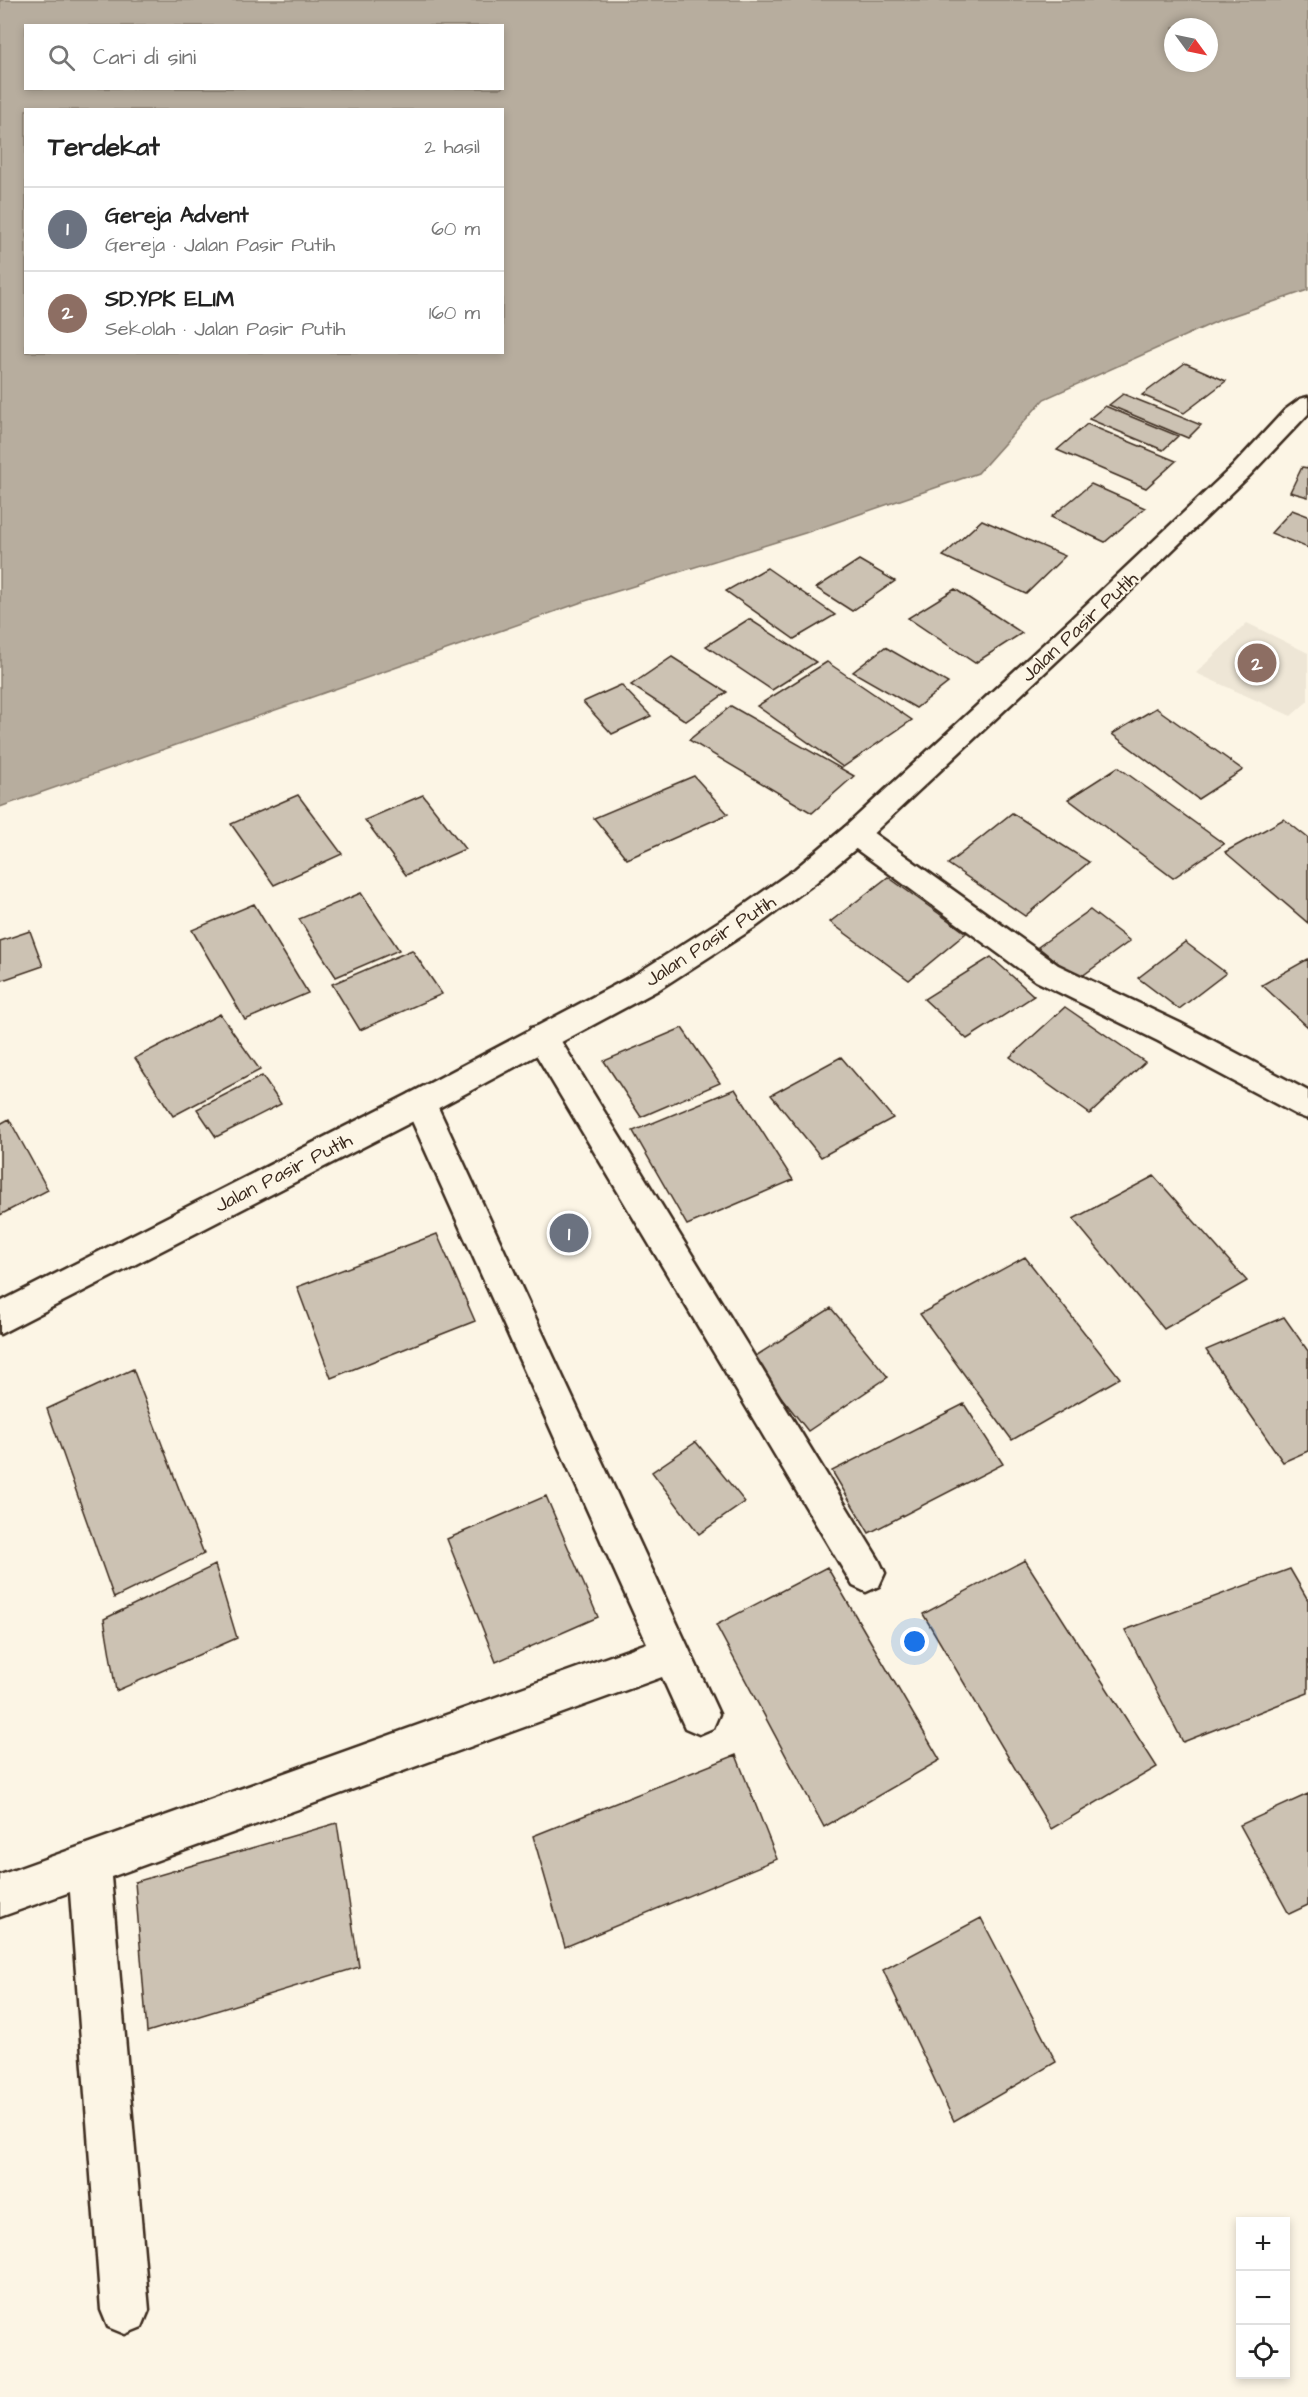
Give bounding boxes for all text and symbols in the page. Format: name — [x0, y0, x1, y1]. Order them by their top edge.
north arrow — [1164, 18, 1218, 72]
search box — [24, 24, 504, 90]
icon: search — [45, 41, 78, 74]
text: Cari di sini — [93, 42, 196, 73]
text: Terdekat — [48, 129, 160, 165]
text: 2 hasil — [424, 133, 480, 161]
text: Gereja Advent — [105, 200, 249, 231]
text: 1 — [66, 215, 69, 243]
text: 60 m — [431, 215, 480, 243]
text: Gereja · Jalan Pasir Putih — [105, 231, 335, 259]
text: SD.YPK ELIM — [105, 284, 234, 315]
text: 2 — [62, 299, 73, 327]
text: 160 m — [429, 299, 480, 327]
text: Sekolah · Jalan Pasir Putih — [105, 315, 345, 343]
street label: Jalan Pasir Putih — [1015, 565, 1145, 688]
pin: 2 — [1238, 640, 1276, 686]
street label: Jalan Pasir Putih — [640, 888, 782, 994]
street label: Jalan Pasir Putih — [210, 1126, 357, 1220]
pin: 1 — [550, 1210, 588, 1256]
your location — [900, 1627, 929, 1656]
map controls — [1236, 2217, 1290, 2379]
button: + — [1236, 2217, 1290, 2271]
button: − — [1236, 2271, 1290, 2325]
button: locate — [1236, 2325, 1290, 2379]

